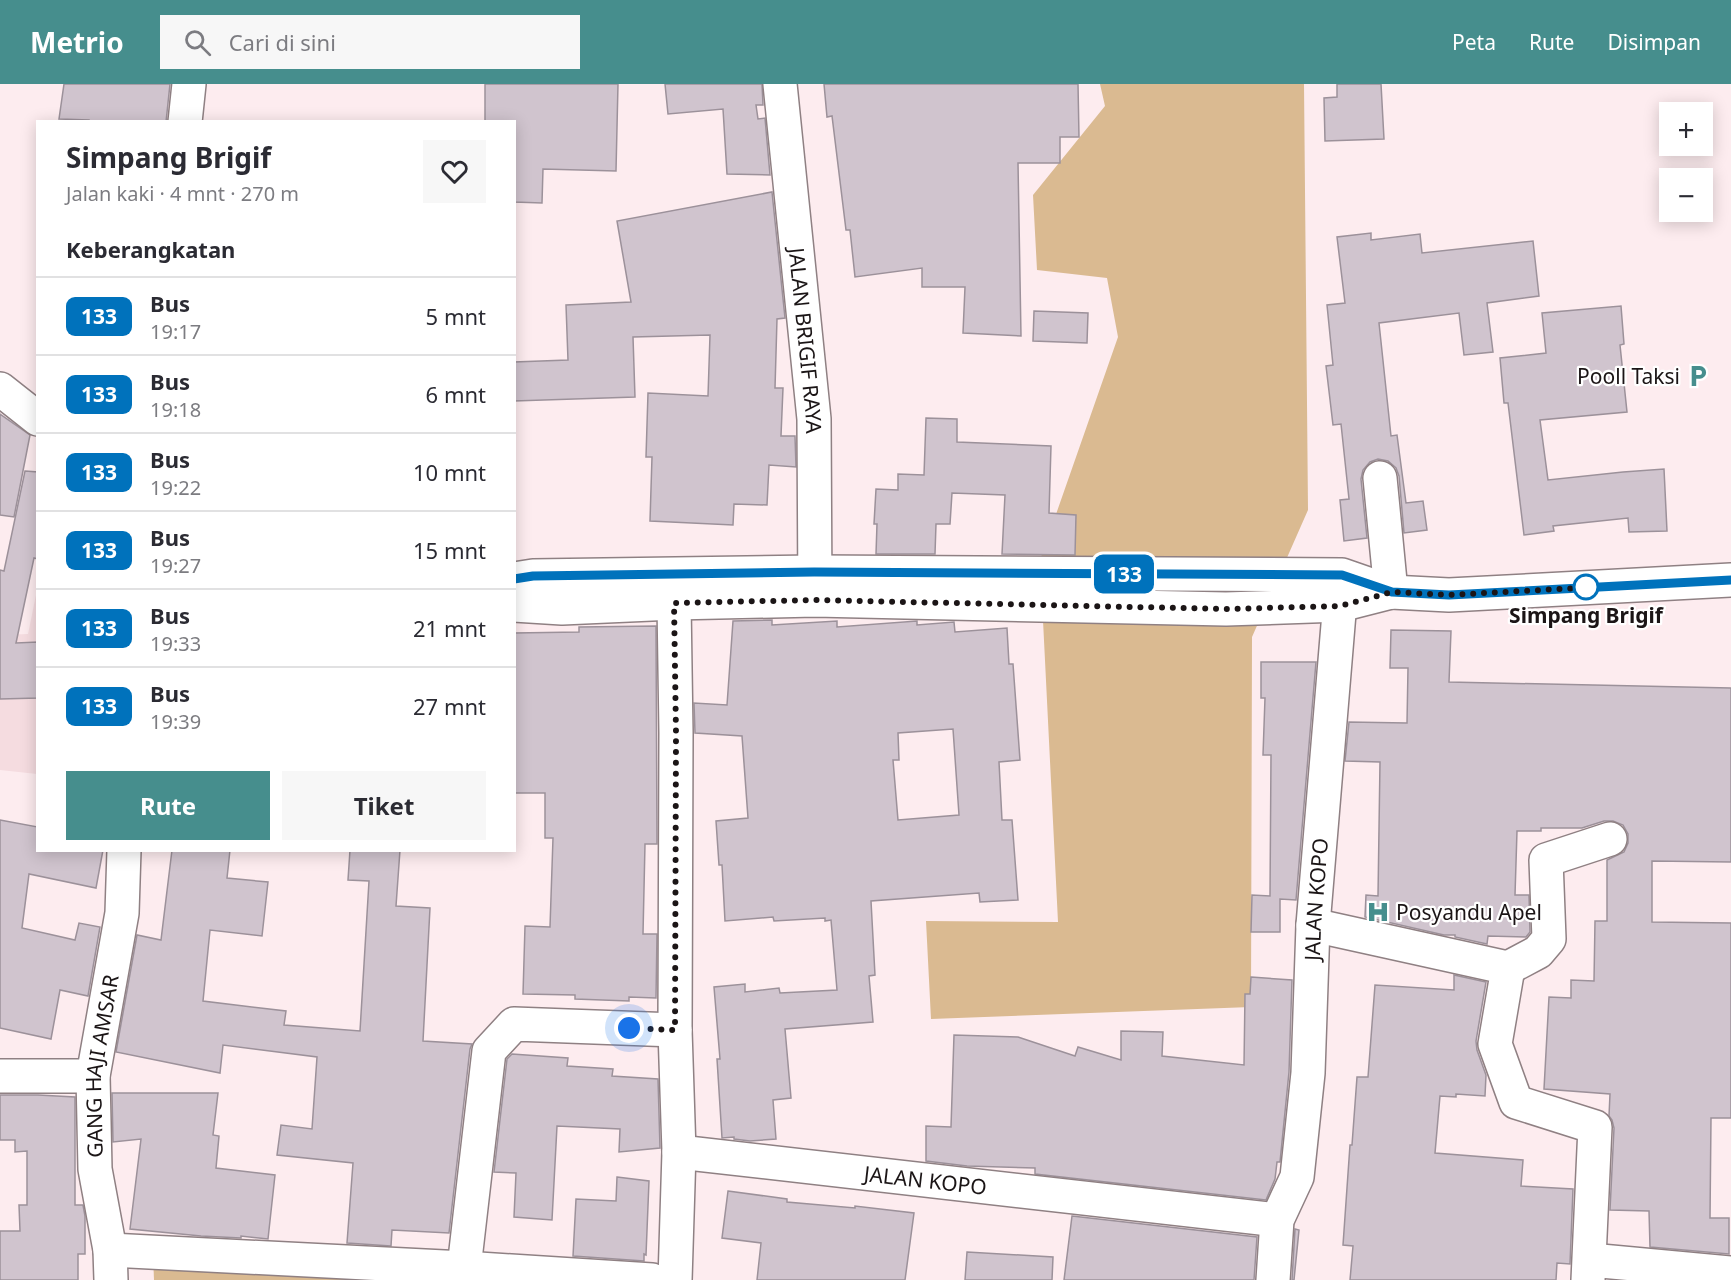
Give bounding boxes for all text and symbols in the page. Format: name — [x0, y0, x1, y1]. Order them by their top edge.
search box — [160, 15, 580, 69]
text: Metrio — [30, 23, 124, 61]
icon: search — [181, 26, 214, 59]
text: Cari di sini — [229, 27, 336, 57]
text: Peta — [1452, 28, 1496, 56]
text: Rute — [1529, 28, 1574, 56]
text: Disimpan — [1607, 28, 1701, 56]
map controls — [1659, 102, 1713, 222]
button: + — [1659, 102, 1713, 156]
text: Simpang Brigif — [66, 138, 271, 176]
button: heart — [423, 140, 486, 203]
button: − — [1659, 168, 1713, 222]
text: Jalan kaki · 4 mnt · 270 m — [66, 180, 299, 207]
text: Keberangkatan — [66, 234, 235, 264]
street label: JALAN BRIGIF RAYA — [782, 244, 828, 434]
text: Bus — [150, 288, 190, 318]
text: 5 mnt — [426, 301, 486, 331]
text: 133 — [81, 302, 117, 330]
text: 19:17 — [150, 318, 201, 345]
place label: Pooll Taksi — [1577, 362, 1680, 390]
parking icon: Pooll Taksi — [1685, 363, 1711, 389]
text: Bus — [150, 366, 190, 396]
text: 6 mnt — [426, 379, 486, 409]
text: 133 — [81, 380, 117, 408]
text: 19:18 — [150, 396, 201, 423]
text: Bus — [150, 444, 190, 474]
text: 10 mnt — [413, 457, 486, 487]
text: 133 — [81, 458, 117, 486]
text: 19:22 — [150, 474, 201, 501]
text: Bus — [150, 522, 190, 552]
text: 15 mnt — [413, 535, 486, 565]
text: 133 — [81, 536, 117, 564]
text: 19:27 — [150, 552, 201, 579]
line badge: 133 — [1090, 554, 1158, 594]
text: 133 — [1106, 560, 1142, 588]
marker: Simpang Brigif — [1573, 574, 1599, 600]
text: Bus — [150, 600, 190, 630]
place label: Simpang Brigif — [1509, 601, 1665, 629]
text: 21 mnt — [413, 613, 486, 643]
text: 133 — [81, 614, 117, 642]
text: 19:33 — [150, 630, 201, 657]
text: Bus — [150, 678, 190, 708]
text: 27 mnt — [413, 691, 486, 721]
text: 133 — [81, 692, 117, 720]
text: 19:39 — [150, 708, 201, 735]
button: Rute — [66, 771, 270, 840]
button: Tiket — [282, 771, 486, 840]
street label: JALAN KOPO — [1298, 837, 1334, 963]
place label: Posyandu Apel — [1396, 898, 1542, 926]
hospital icon: Posyandu Apel — [1365, 899, 1391, 925]
street label: GANG HAJI AMSAR — [79, 972, 125, 1158]
your location — [614, 1013, 644, 1043]
street label: JALAN KOPO — [861, 1159, 988, 1201]

